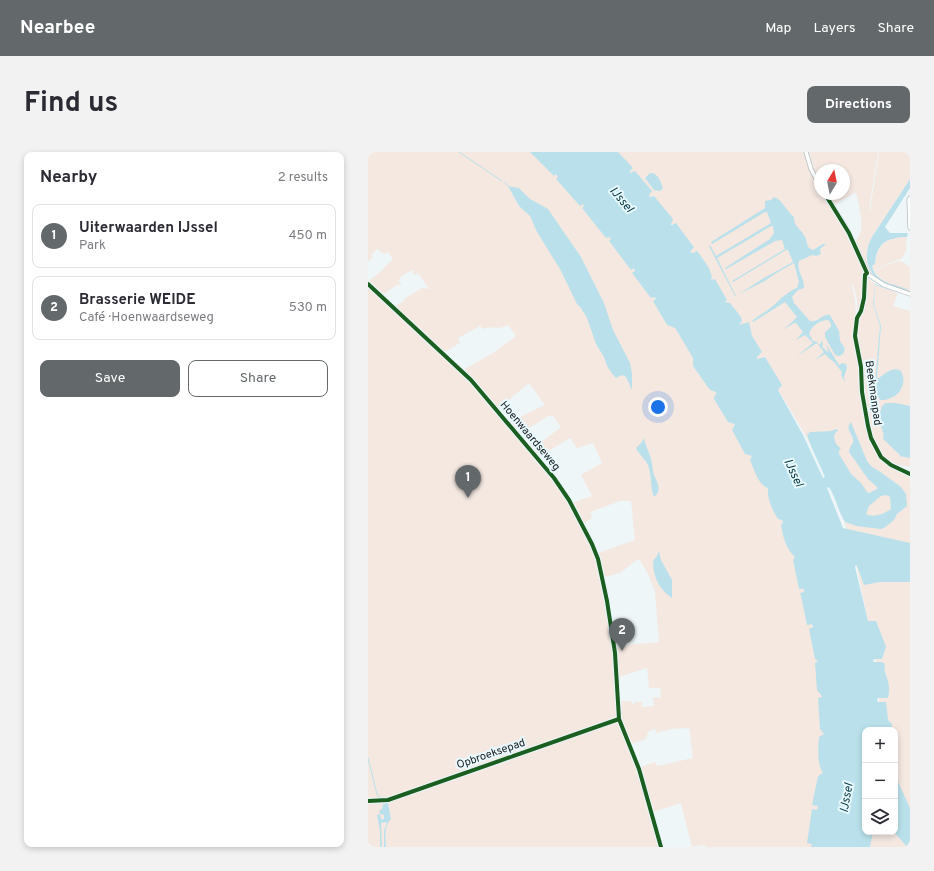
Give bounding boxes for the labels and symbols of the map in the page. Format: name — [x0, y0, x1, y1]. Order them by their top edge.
north arrow — [814, 164, 850, 200]
water label: IJssel — [605, 184, 637, 217]
street label: Beekmanpad — [862, 360, 884, 426]
your location — [648, 397, 668, 417]
street label: Hoenwaardseweg — [497, 398, 563, 474]
water label: IJssel — [780, 456, 807, 490]
pin: 1 — [455, 465, 481, 498]
pin: 2 — [609, 618, 635, 651]
street label: Opbroeksepad — [455, 736, 527, 772]
water label: IJssel — [837, 781, 858, 814]

